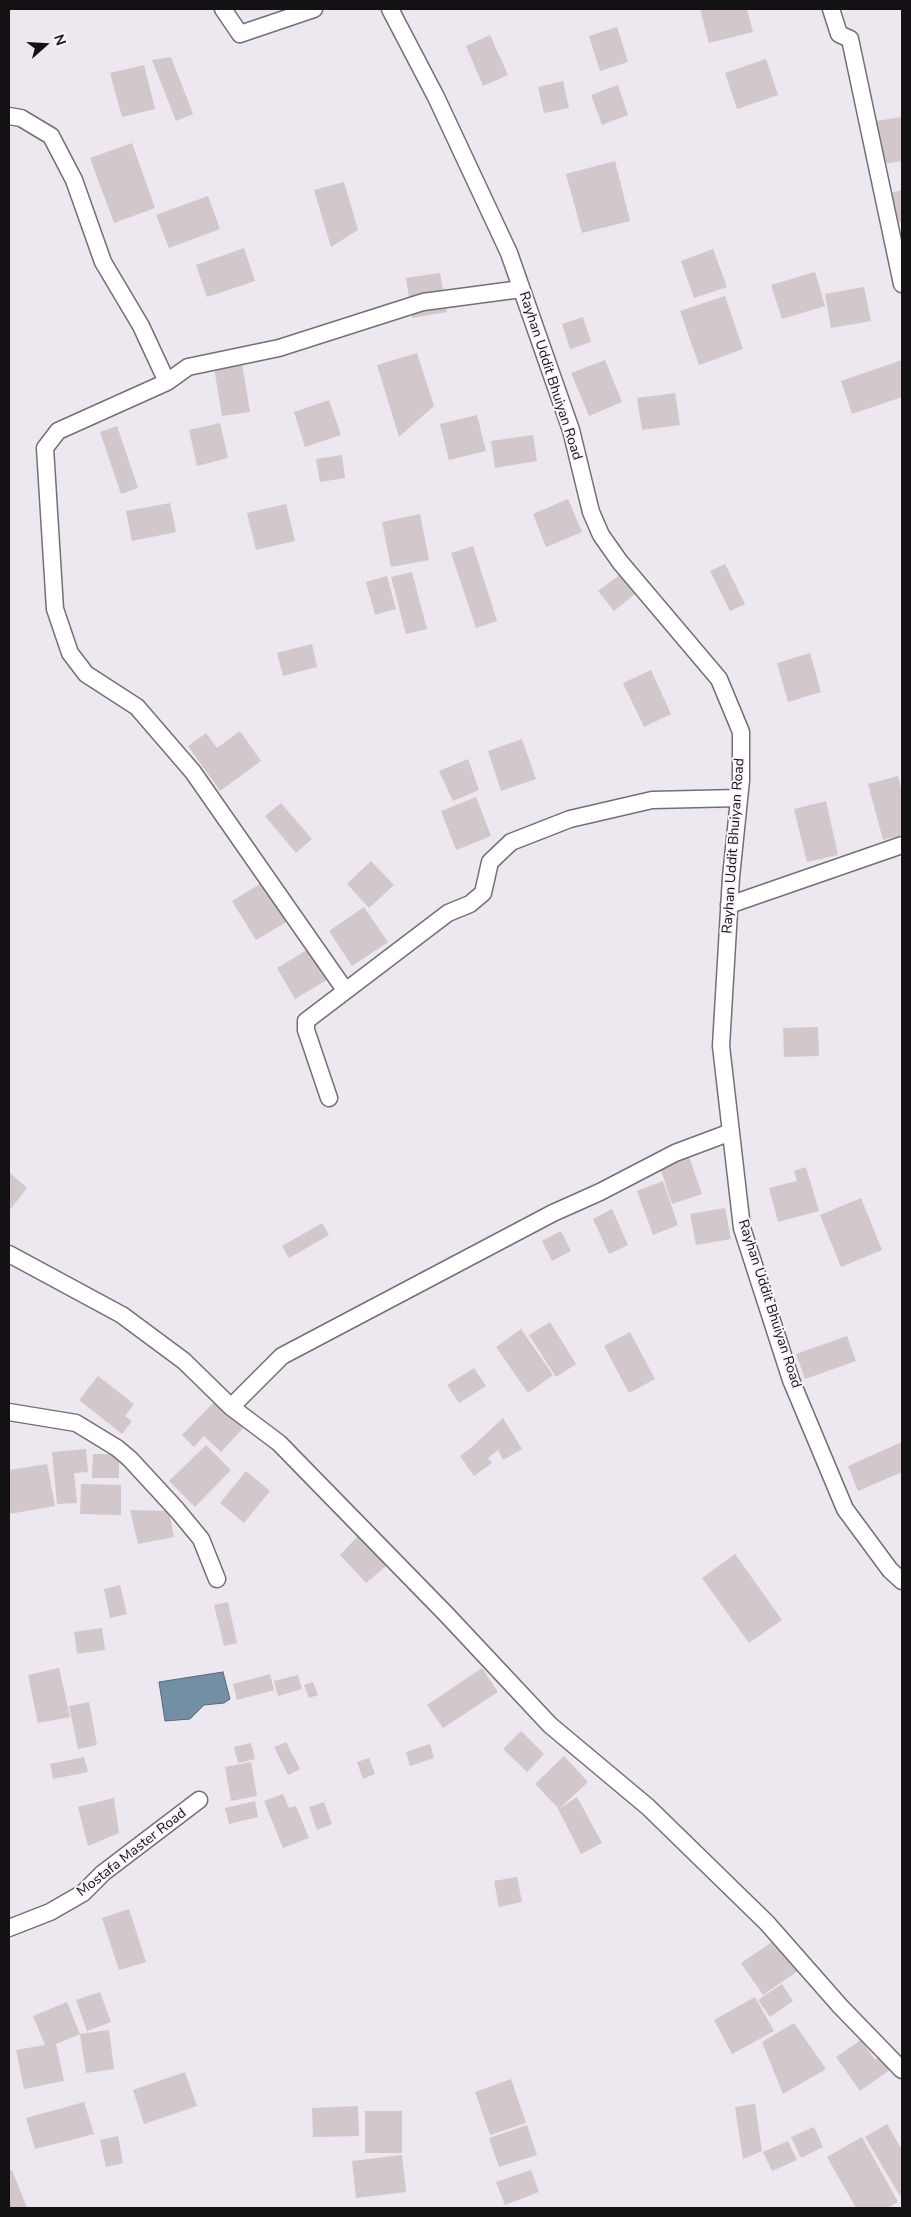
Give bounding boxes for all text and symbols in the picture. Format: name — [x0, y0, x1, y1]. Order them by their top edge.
north arrow — [20, 20, 70, 70]
text: N — [49, 32, 70, 48]
street label: Rayhan Uddit Bhuiyan Road — [515, 290, 585, 462]
street label: Rayhan Uddit Bhuiyan Road — [719, 758, 749, 934]
street label: Rayhan Uddit Bhuiyan Road — [734, 1218, 804, 1390]
street label: Mostafa Master Road — [74, 1805, 190, 1901]

